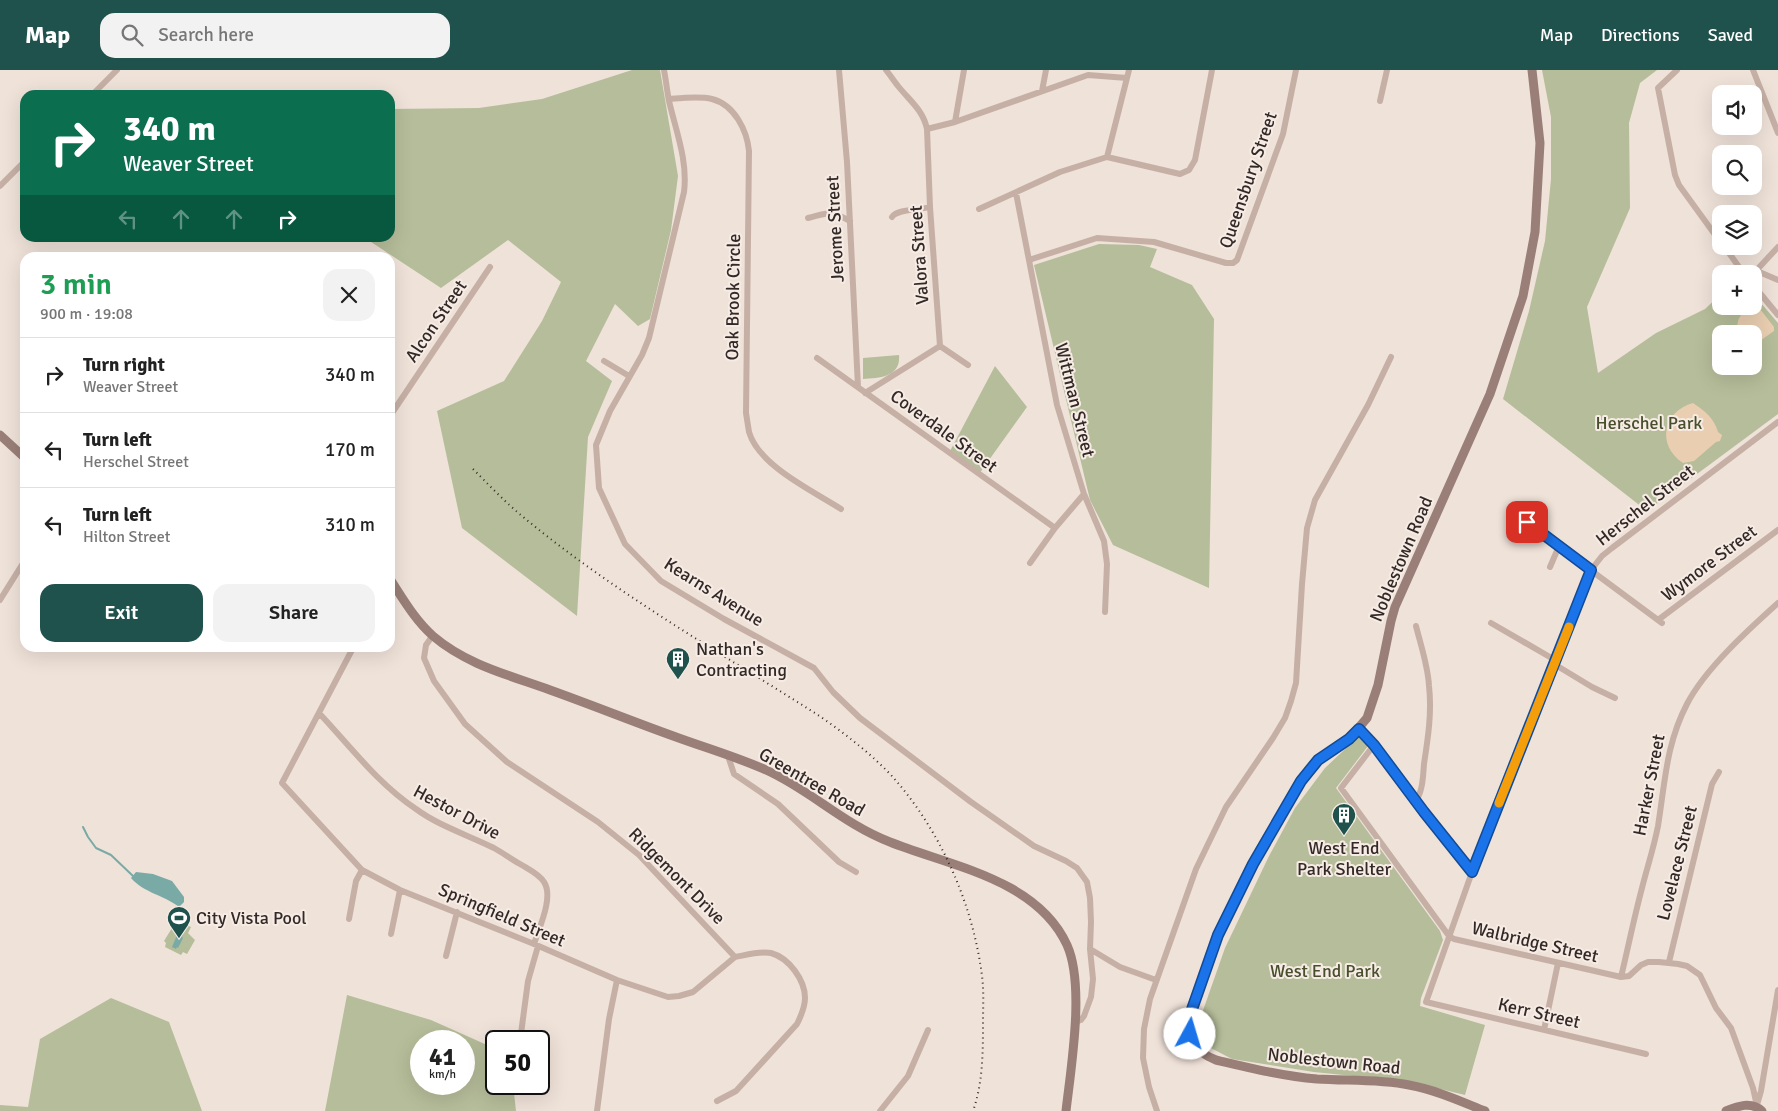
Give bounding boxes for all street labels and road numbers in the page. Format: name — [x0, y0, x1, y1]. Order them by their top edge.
street label: Queensbury Street — [1214, 109, 1282, 251]
street label: Jerome Street — [821, 175, 849, 283]
street label: Valora Street — [905, 205, 933, 305]
street label: Oak Brook Circle — [721, 233, 745, 361]
street label: Alcon Street — [400, 276, 472, 366]
street label: Wittman Street — [1050, 341, 1100, 459]
street label: Coverdale Street — [886, 385, 1002, 477]
street label: Herschel Street — [1591, 460, 1699, 550]
street label: Noblestown Road — [1365, 493, 1437, 625]
street label: Wymore Street — [1657, 520, 1761, 606]
street label: Kearns Avenue — [660, 553, 768, 631]
street label: Harker Street — [1628, 732, 1670, 838]
street label: Greentree Road — [755, 743, 869, 821]
street label: Hestor Drive — [410, 780, 504, 844]
street label: Lovelace Street — [1652, 803, 1702, 923]
street label: Ridgemont Drive — [624, 823, 730, 929]
street label: Springfield Street — [435, 878, 569, 952]
street label: Walbridge Street — [1470, 917, 1600, 967]
street label: Kerr Street — [1496, 993, 1582, 1033]
street label: Noblestown Road — [1266, 1043, 1402, 1079]

